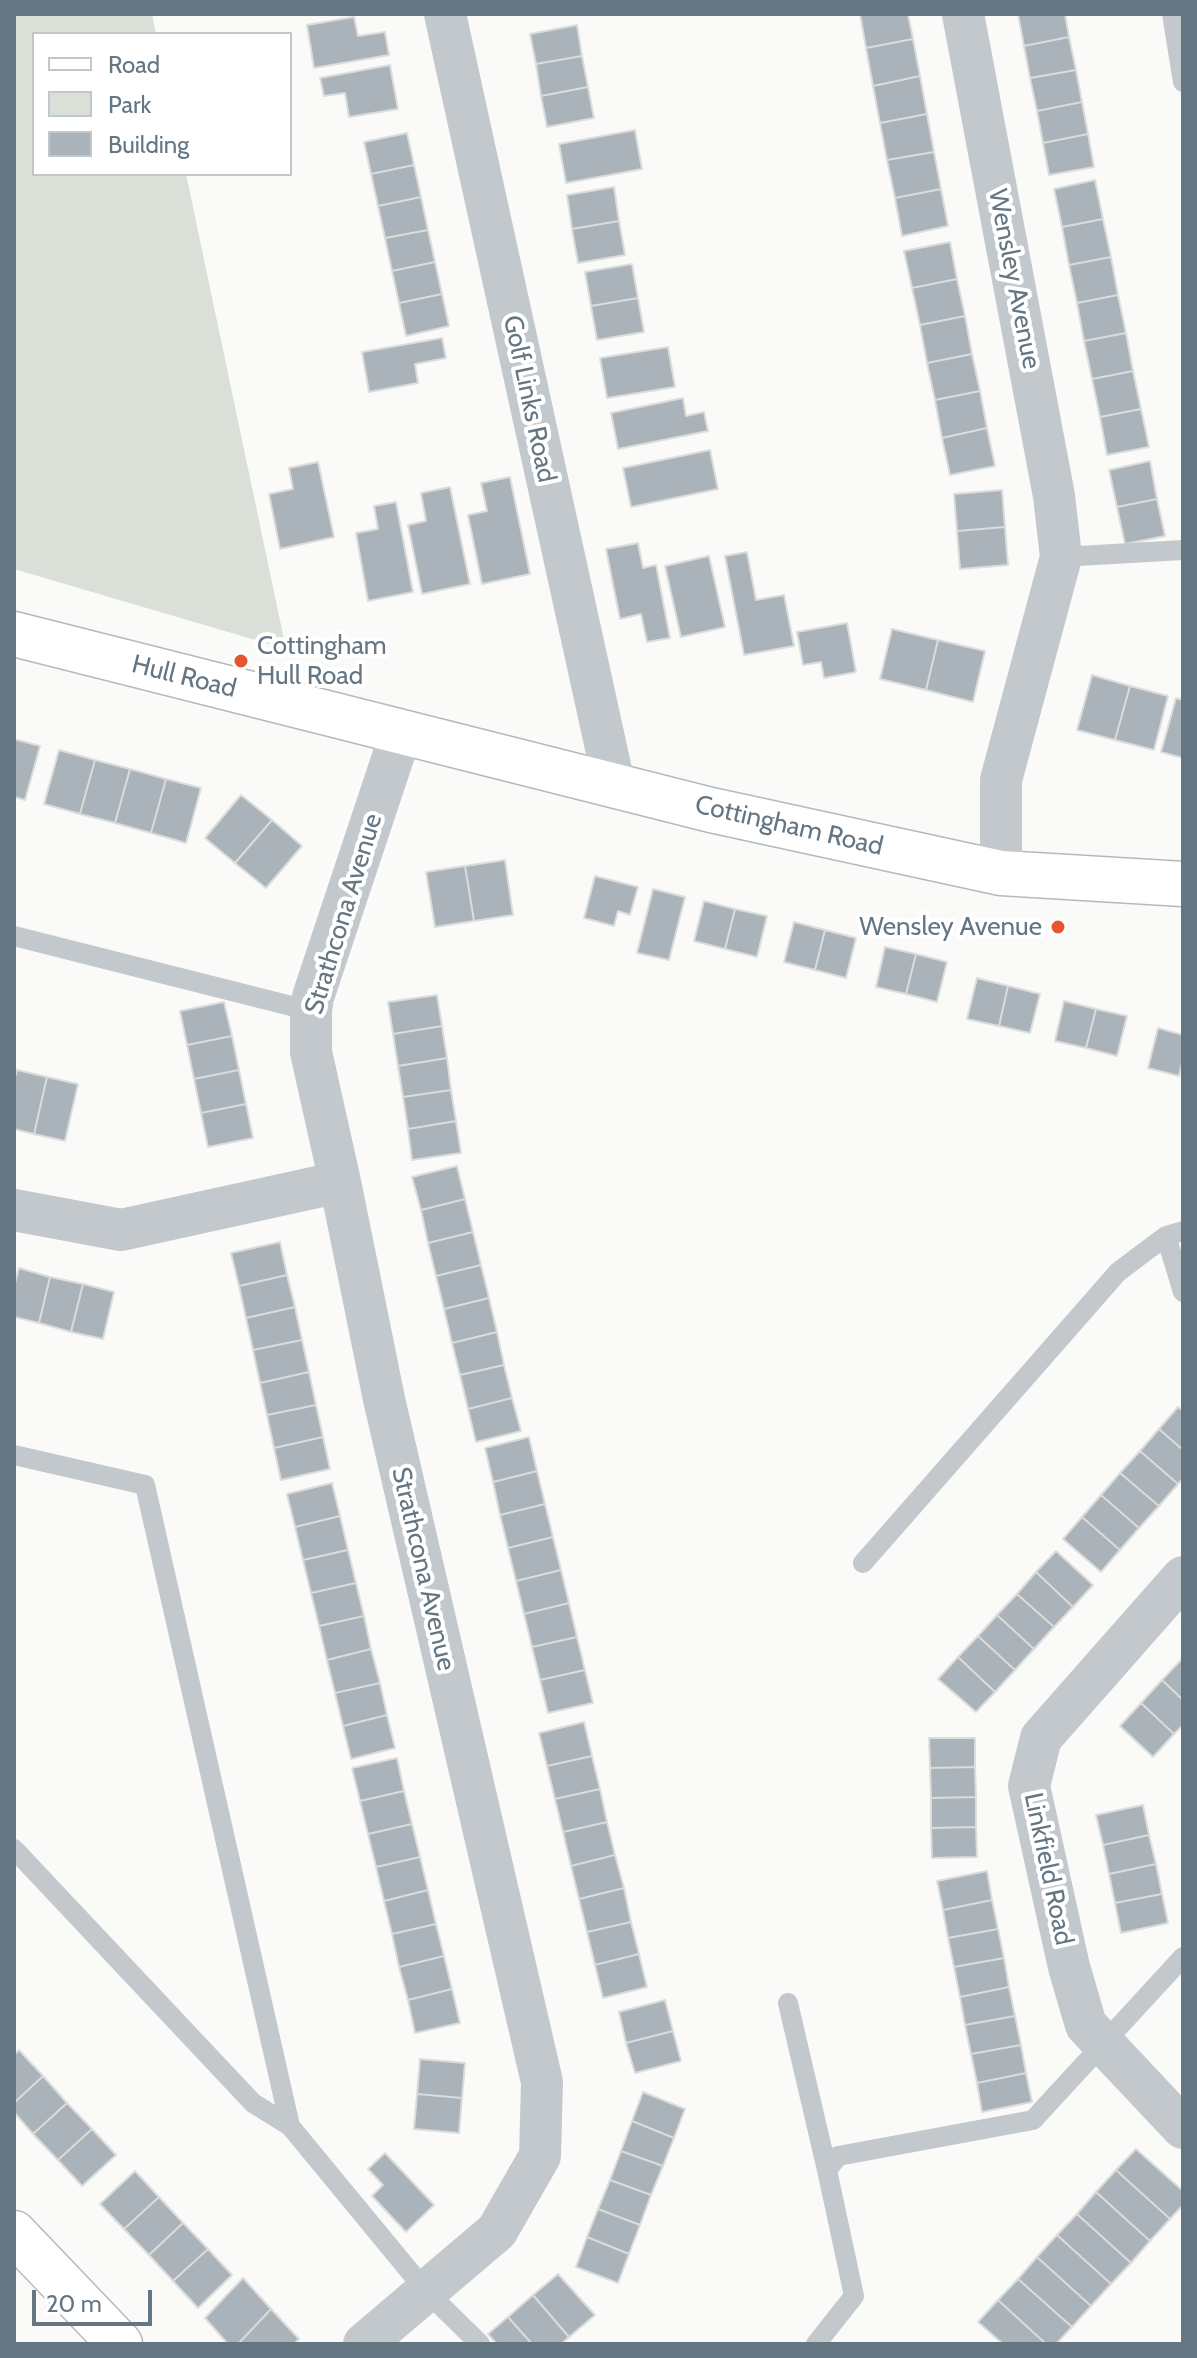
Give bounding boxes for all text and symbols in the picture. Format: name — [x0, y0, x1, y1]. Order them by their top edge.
legend — [32, 32, 292, 176]
text: Road — [108, 50, 160, 79]
text: Park — [108, 90, 151, 119]
text: Building — [108, 130, 189, 159]
street label: Wensley Avenue — [981, 186, 1047, 372]
street label: Golf Links Road — [496, 313, 562, 485]
place label: Cottingham Hull Road — [257, 630, 387, 692]
street label: Hull Road — [129, 649, 239, 705]
marker: Cottingham Hull Road — [232, 652, 250, 670]
street label: Cottingham Road — [692, 789, 886, 863]
street label: Strathcona Avenue — [299, 810, 389, 1018]
place label: Wensley Avenue — [859, 911, 1042, 943]
marker: Wensley Avenue — [1049, 918, 1067, 936]
street label: Strathcona Avenue — [384, 1464, 462, 1674]
street label: Linkfield Road — [1017, 1790, 1079, 1948]
scale bar — [36, 2274, 156, 2324]
text: 20 m — [46, 2289, 102, 2318]

